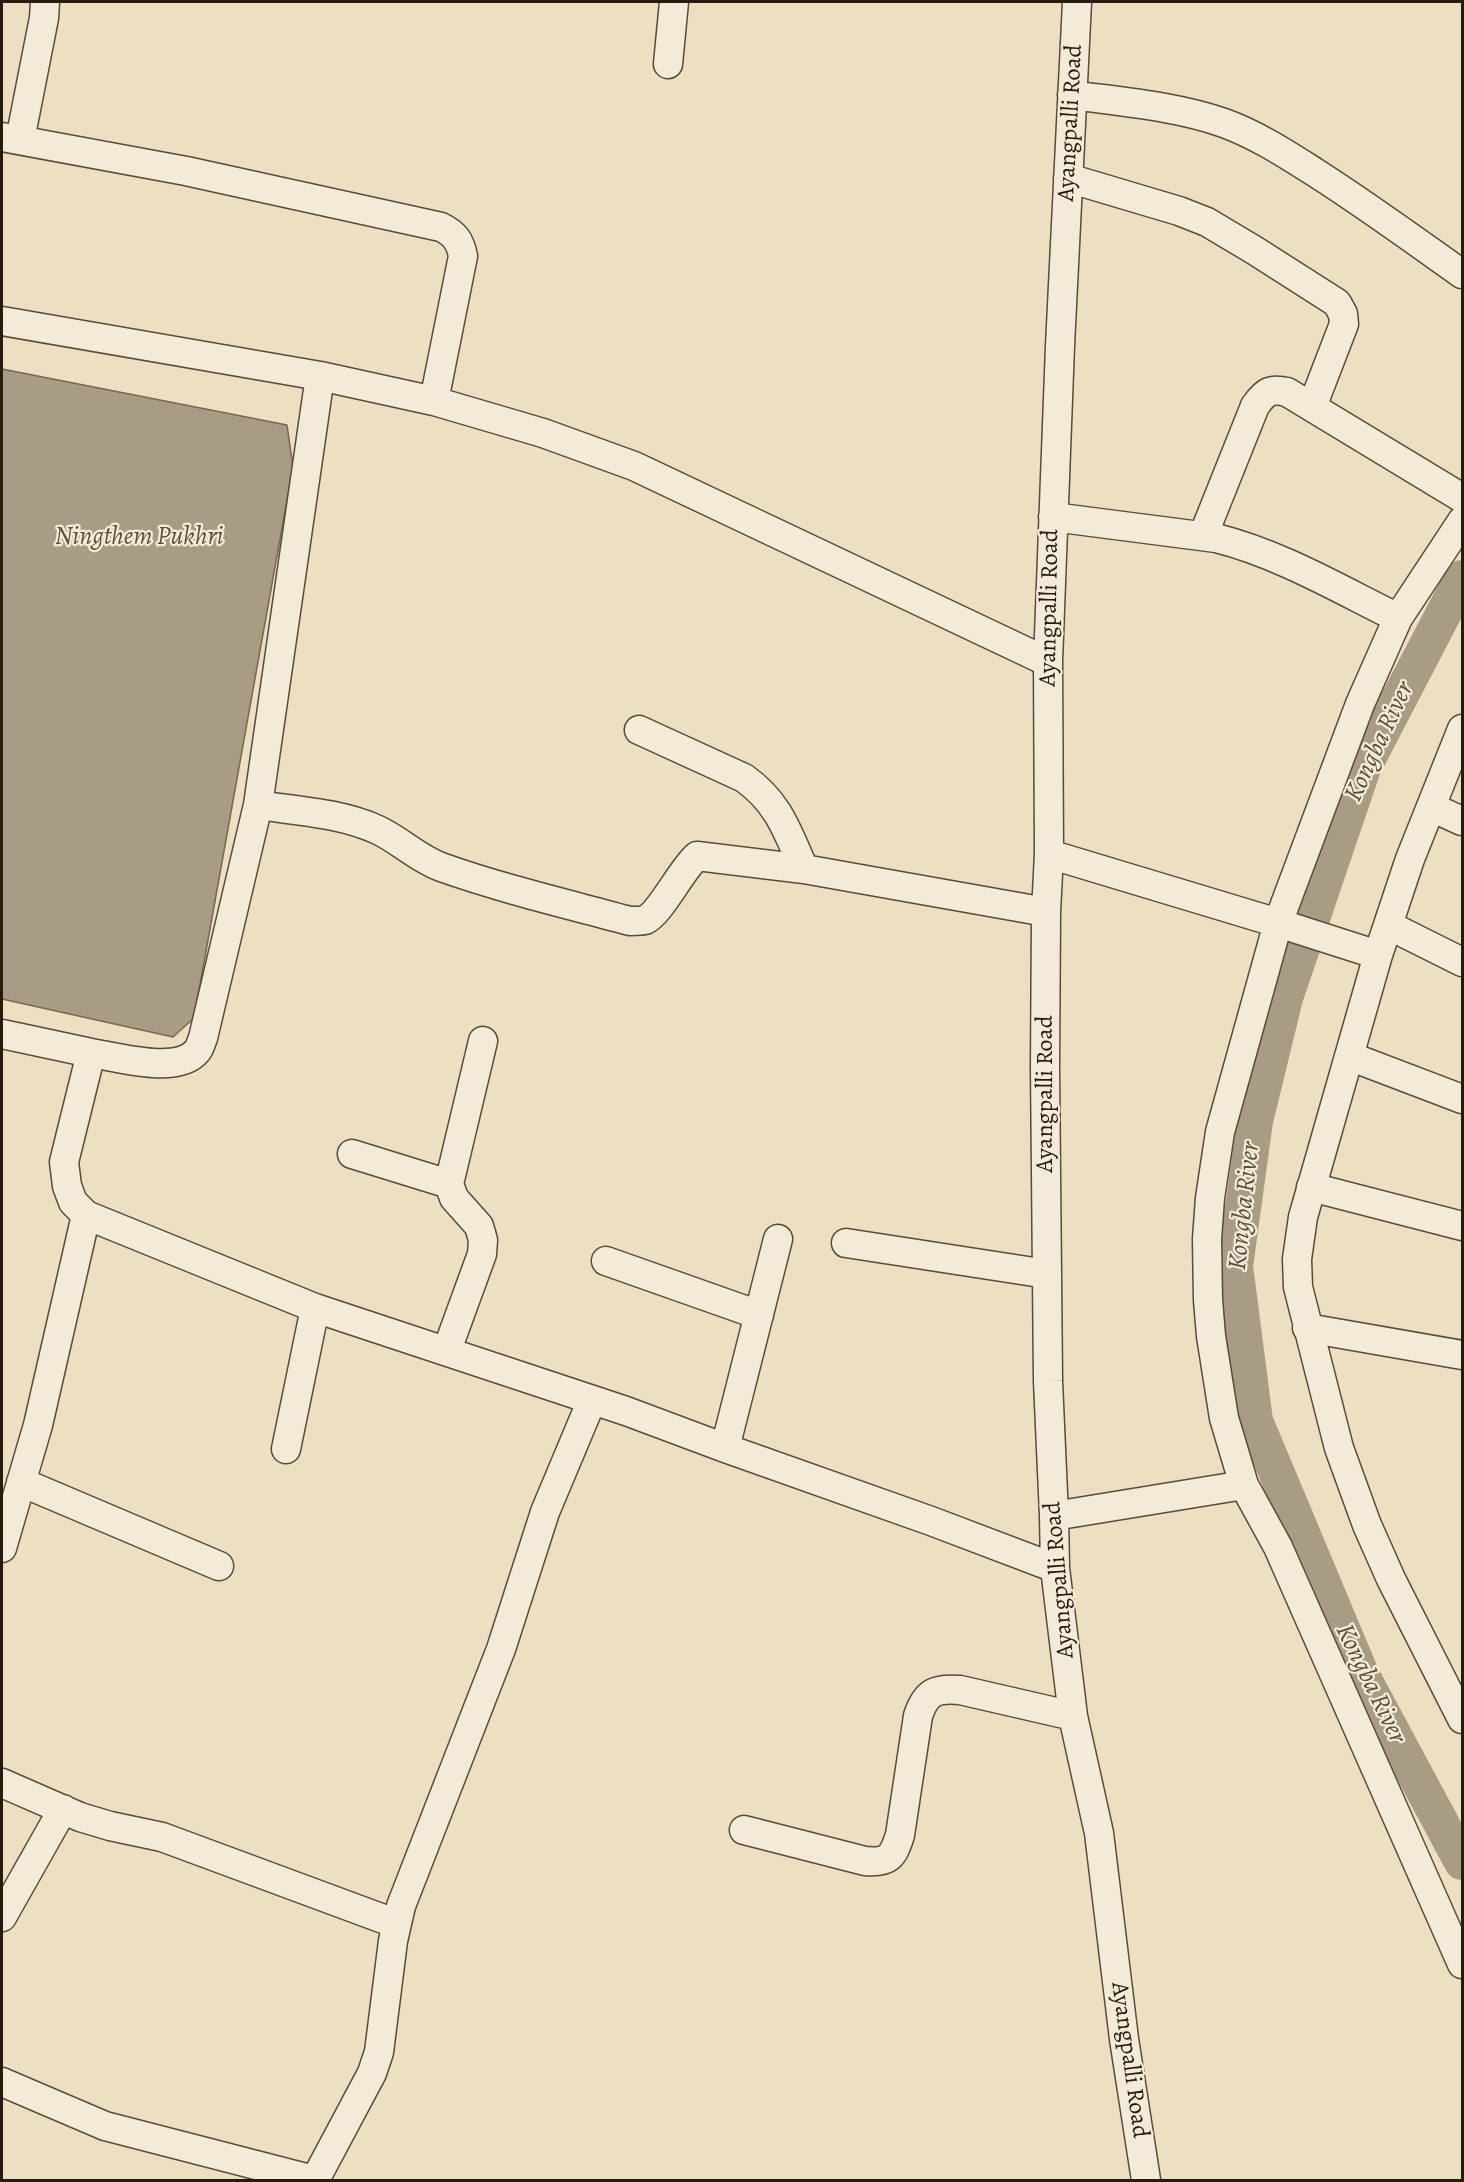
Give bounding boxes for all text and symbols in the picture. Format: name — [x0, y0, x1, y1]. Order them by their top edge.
street label: Ayangpalli Road — [1053, 44, 1089, 202]
water label: Ningthem Pukhri — [55, 522, 223, 554]
street label: Ayangpalli Road — [1034, 529, 1066, 687]
water label: Kongba River — [1339, 677, 1421, 807]
street label: Ayangpalli Road — [1032, 1015, 1060, 1173]
water label: Kongba River — [1223, 1140, 1267, 1272]
street label: Ayangpalli Road — [1039, 1500, 1081, 1660]
water label: Kongba River — [1328, 1619, 1412, 1749]
street label: Ayangpalli Road — [1104, 1980, 1154, 2140]

